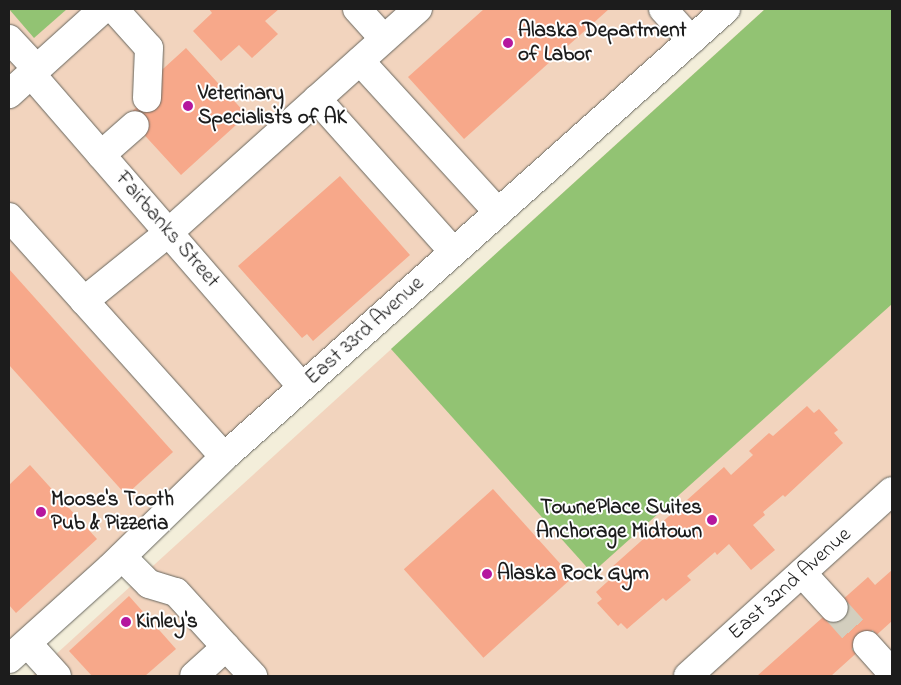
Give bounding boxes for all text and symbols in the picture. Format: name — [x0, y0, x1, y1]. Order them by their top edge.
place label: Alaska Department of Labor — [518, 18, 687, 68]
marker: Alaska Department of Labor — [502, 37, 514, 49]
place label: Veterinary Specialists of AK — [198, 81, 347, 131]
marker: Veterinary Specialists of AK — [182, 100, 194, 112]
street label: Fairbanks Street — [110, 167, 224, 293]
street label: East 33rd Avenue — [301, 271, 429, 391]
place label: Moose's Tooth Pub & Pizzeria — [51, 487, 174, 537]
place label: TownePlace Suites Anchorage Midtown — [536, 495, 702, 545]
marker: Moose's Tooth Pub & Pizzeria — [35, 506, 47, 518]
marker: TownePlace Suites Anchorage Midtown — [706, 514, 718, 526]
street label: East 32nd Avenue — [723, 522, 857, 646]
place label: Alaska Rock Gym — [497, 561, 649, 587]
marker: Alaska Rock Gym — [481, 568, 493, 580]
place label: Kinley's — [136, 609, 198, 635]
marker: Kinley's — [120, 616, 132, 628]

